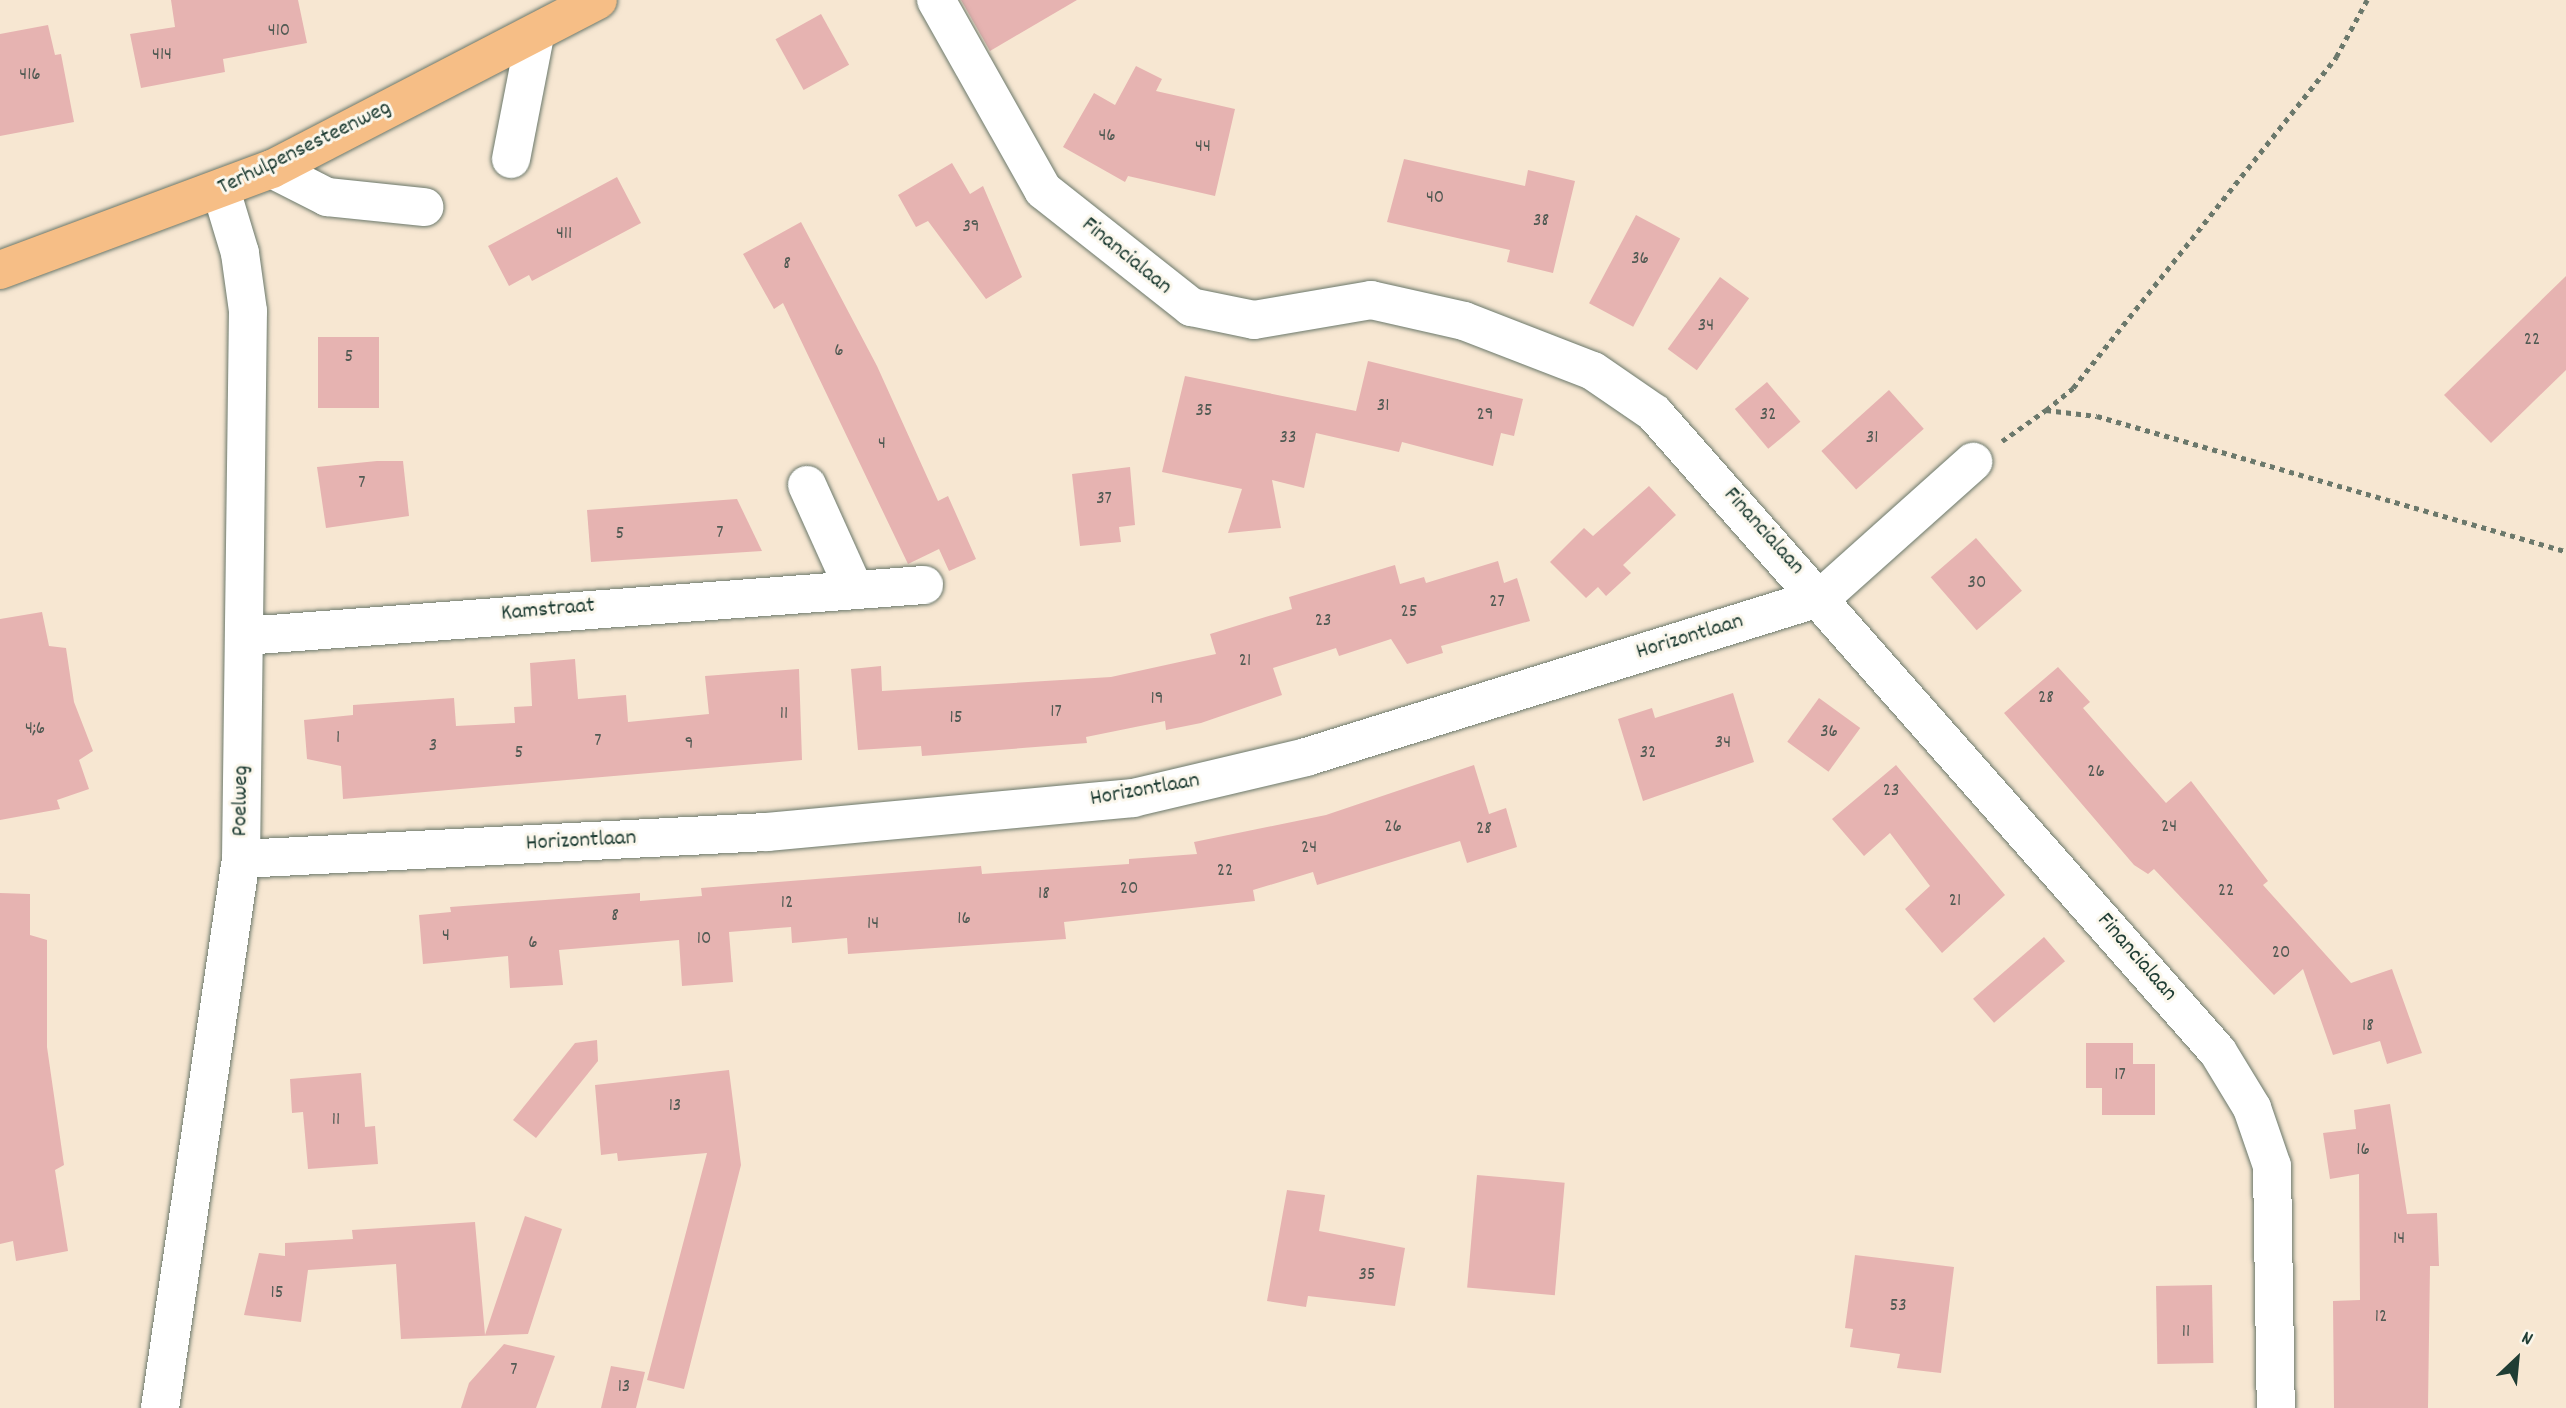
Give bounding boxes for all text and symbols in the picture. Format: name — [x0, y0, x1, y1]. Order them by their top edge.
house number: 410 — [268, 21, 290, 43]
house number: 414 — [152, 45, 172, 67]
house number: 416 — [19, 65, 41, 87]
street label: Terhulpensesteenweg — [214, 95, 396, 203]
house number: 46 — [1098, 126, 1116, 148]
house number: 44 — [1195, 137, 1211, 159]
house number: 40 — [1426, 188, 1444, 210]
house number: 38 — [1533, 211, 1549, 233]
street label: Financialaan — [1075, 212, 1177, 302]
house number: 39 — [962, 217, 980, 239]
house number: 411 — [556, 224, 572, 246]
house number: 36 — [1631, 249, 1649, 271]
house number: 8 — [783, 254, 791, 276]
house number: 34 — [1698, 316, 1714, 338]
house number: 22 — [2524, 330, 2540, 352]
house number: 6 — [834, 341, 844, 363]
house number: 5 — [345, 347, 353, 369]
house number: 31 — [1377, 396, 1389, 418]
house number: 35 — [1195, 401, 1213, 423]
house number: 29 — [1476, 405, 1494, 427]
house number: 32 — [1760, 405, 1776, 427]
house number: 33 — [1280, 428, 1296, 450]
house number: 31 — [1866, 428, 1878, 450]
house number: 4 — [878, 434, 886, 456]
house number: 7 — [358, 473, 366, 495]
street label: Financialaan — [1716, 482, 1810, 582]
house number: 37 — [1096, 489, 1112, 511]
house number: 7 — [716, 523, 724, 545]
house number: 5 — [616, 524, 624, 546]
house number: 30 — [1968, 573, 1986, 595]
house number: 27 — [1489, 592, 1505, 614]
street label: Kamstraat — [500, 593, 596, 629]
house number: 25 — [1400, 602, 1418, 624]
street label: Horizontlaan — [1633, 609, 1747, 667]
house number: 23 — [1315, 611, 1331, 633]
house number: 21 — [1239, 651, 1251, 673]
house number: 28 — [2038, 688, 2054, 710]
house number: 19 — [1151, 689, 1163, 711]
house number: 17 — [1050, 702, 1062, 724]
house number: 11 — [780, 704, 788, 726]
house number: 15 — [950, 708, 962, 730]
house number: 4;6 — [25, 719, 45, 741]
house number: 36 — [1820, 722, 1838, 744]
house number: 1 — [336, 728, 340, 750]
house number: 7 — [594, 731, 602, 753]
house number: 34 — [1715, 733, 1731, 755]
house number: 9 — [685, 734, 693, 756]
house number: 3 — [429, 736, 437, 758]
house number: 5 — [515, 743, 523, 765]
house number: 32 — [1640, 743, 1656, 765]
house number: 26 — [2087, 762, 2105, 784]
street label: Poelweg — [228, 765, 256, 837]
street label: Horizontlaan — [1088, 768, 1202, 814]
house number: 23 — [1883, 781, 1899, 803]
house number: 26 — [1384, 817, 1402, 839]
house number: 24 — [2161, 817, 2177, 839]
house number: 28 — [1476, 819, 1492, 841]
street label: Horizontlaan — [525, 825, 637, 859]
house number: 24 — [1301, 838, 1317, 860]
house number: 22 — [1217, 861, 1233, 883]
house number: 20 — [1120, 879, 1138, 901]
house number: 22 — [2218, 881, 2234, 903]
house number: 18 — [1038, 884, 1050, 906]
house number: 21 — [1949, 891, 1961, 913]
house number: 12 — [781, 893, 793, 915]
house number: 8 — [611, 906, 619, 928]
street label: Financialaan — [2090, 908, 2182, 1008]
house number: 16 — [957, 909, 971, 931]
house number: 14 — [867, 914, 879, 936]
house number: 4 — [442, 926, 450, 948]
house number: 10 — [697, 929, 711, 951]
house number: 6 — [528, 933, 538, 955]
house number: 20 — [2272, 943, 2290, 965]
house number: 18 — [2362, 1016, 2374, 1038]
house number: 17 — [2114, 1065, 2126, 1087]
house number: 13 — [669, 1096, 681, 1118]
house number: 11 — [332, 1110, 340, 1132]
house number: 16 — [2356, 1140, 2370, 1162]
house number: 14 — [2393, 1229, 2405, 1251]
house number: 35 — [1358, 1265, 1376, 1287]
house number: 15 — [271, 1283, 283, 1305]
house number: 53 — [1889, 1296, 1907, 1318]
house number: 12 — [2375, 1307, 2387, 1329]
house number: 11 — [2182, 1322, 2190, 1344]
north arrow — [2482, 1324, 2552, 1394]
text: N — [2516, 1325, 2537, 1354]
house number: 7 — [510, 1360, 518, 1382]
house number: 13 — [618, 1377, 630, 1399]

